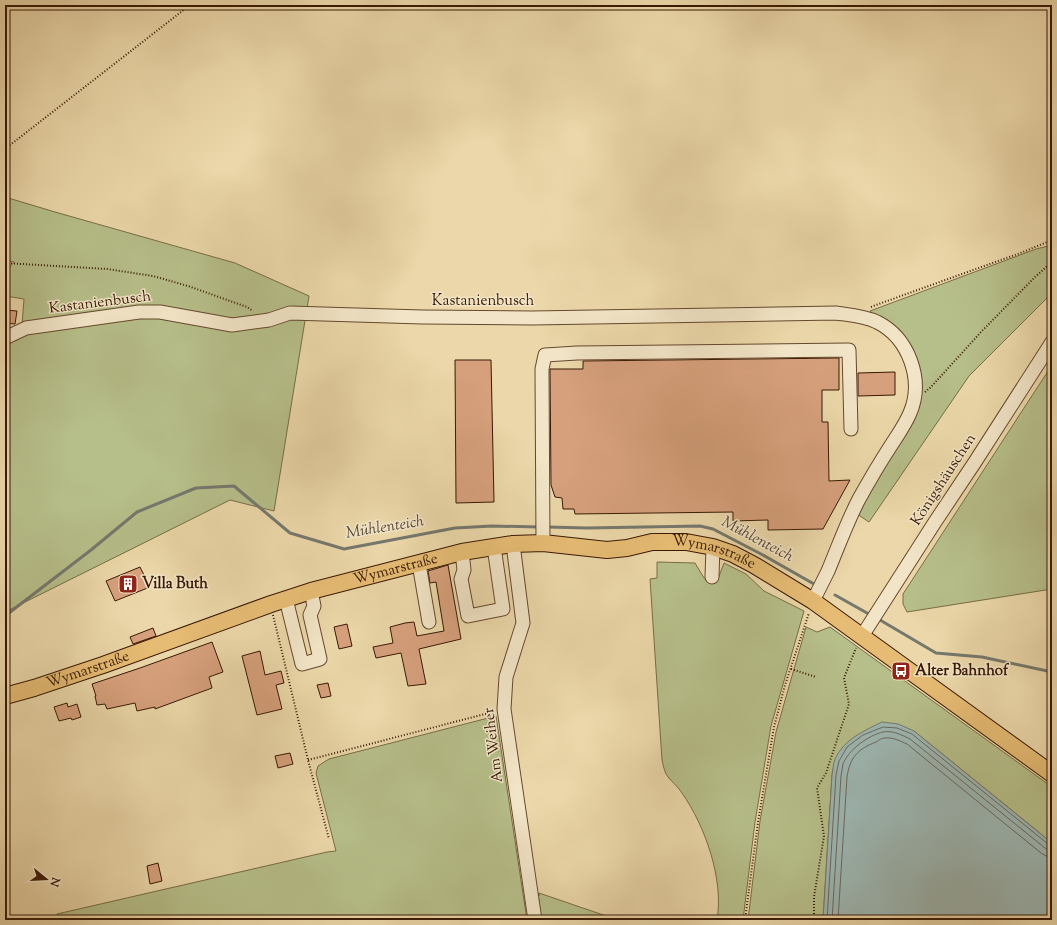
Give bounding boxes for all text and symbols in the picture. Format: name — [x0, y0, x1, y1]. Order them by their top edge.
street label: Kastanienbusch — [48, 286, 152, 320]
street label: Kastanienbusch — [432, 291, 535, 312]
street label: Königshäuschen — [906, 430, 982, 530]
water label: Mühlenteich — [344, 510, 426, 546]
water label: Mühlenteich — [717, 511, 797, 569]
street label: Wymarstraße — [672, 532, 759, 575]
street label: Wymarstraße — [351, 548, 440, 590]
building icon: Villa Buth — [117, 573, 139, 595]
place label: Villa Buth — [142, 574, 208, 595]
street label: Wymarstraße — [44, 646, 132, 694]
bus stop icon: Alter Bahnhof — [890, 660, 912, 682]
place label: Alter Bahnhof — [915, 661, 1010, 682]
street label: Am Weiher — [479, 706, 509, 784]
north arrow — [26, 859, 66, 899]
text: N — [46, 874, 64, 889]

